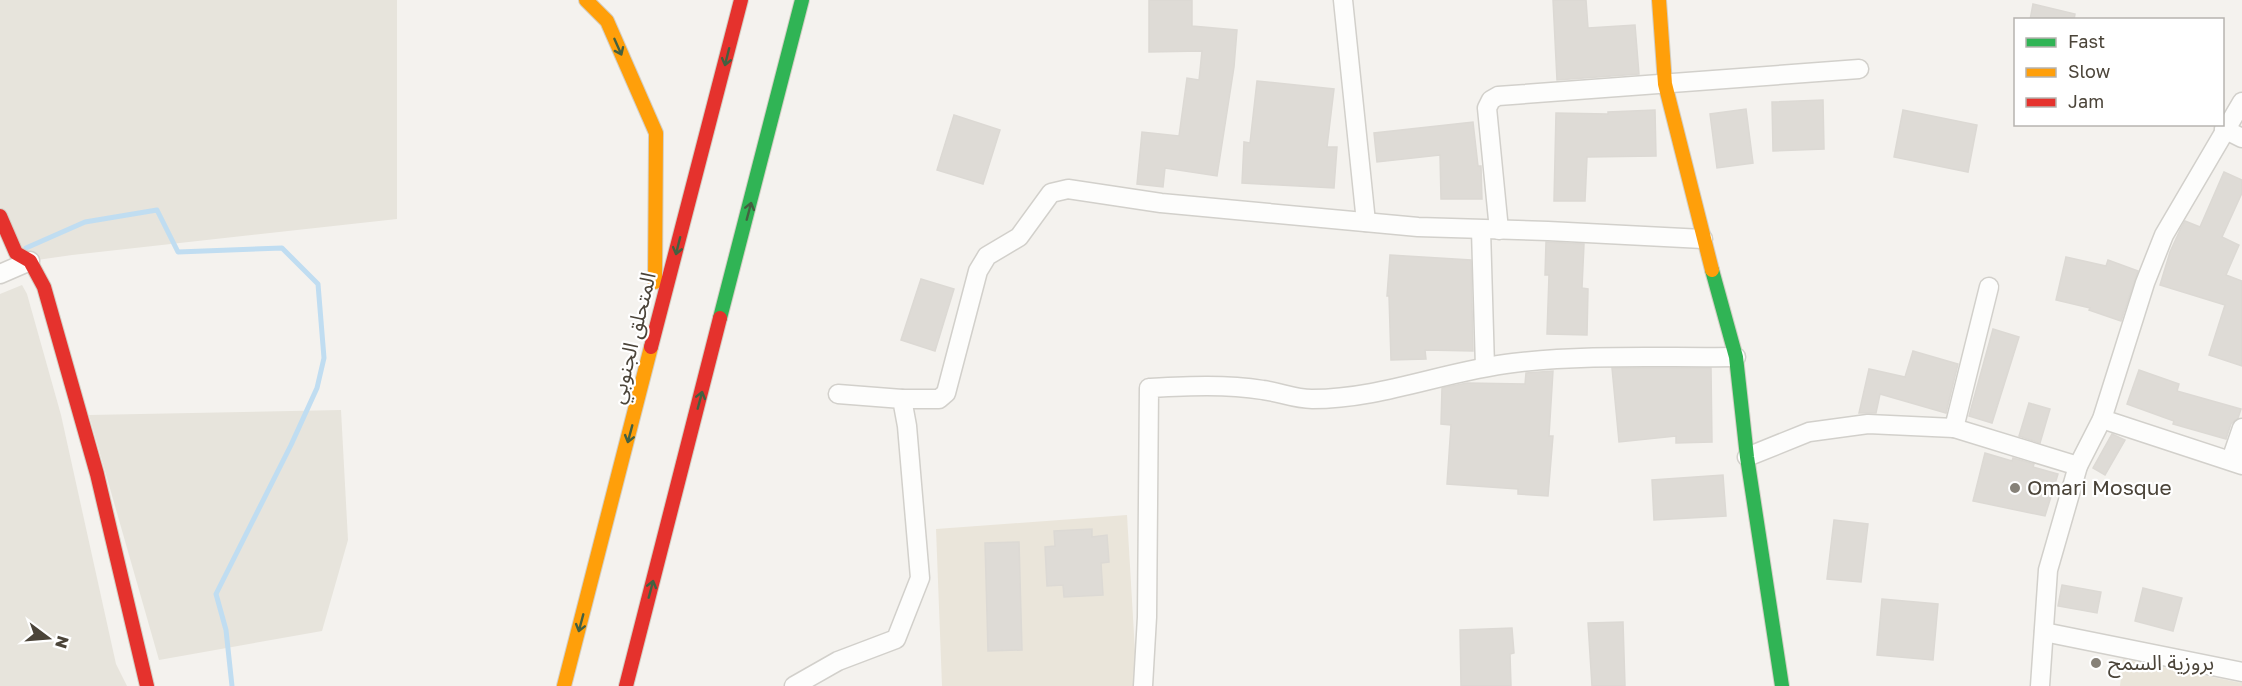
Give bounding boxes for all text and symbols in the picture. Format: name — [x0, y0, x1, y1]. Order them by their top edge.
legend — [2014, 18, 2224, 126]
text: Fast — [2068, 30, 2105, 52]
one-way arrow — [613, 38, 624, 56]
one-way arrow — [721, 47, 732, 66]
text: Slow — [2068, 60, 2111, 82]
text: Jam — [2068, 90, 2104, 112]
one-way arrow — [744, 202, 755, 221]
one-way arrow — [672, 236, 684, 255]
street label: المتحلق الجنوبي — [603, 269, 665, 407]
one-way arrow — [695, 391, 707, 410]
one-way arrow — [623, 424, 635, 443]
place label: Omari Mosque — [2027, 474, 2172, 500]
marker: Omari Mosque — [2008, 481, 2022, 495]
one-way arrow — [646, 580, 658, 599]
north arrow — [18, 608, 78, 668]
one-way arrow — [574, 613, 586, 632]
text: N — [51, 634, 74, 651]
place label: بروزية السمح — [2108, 649, 2214, 678]
marker: بروزية السمح — [2089, 656, 2103, 670]

